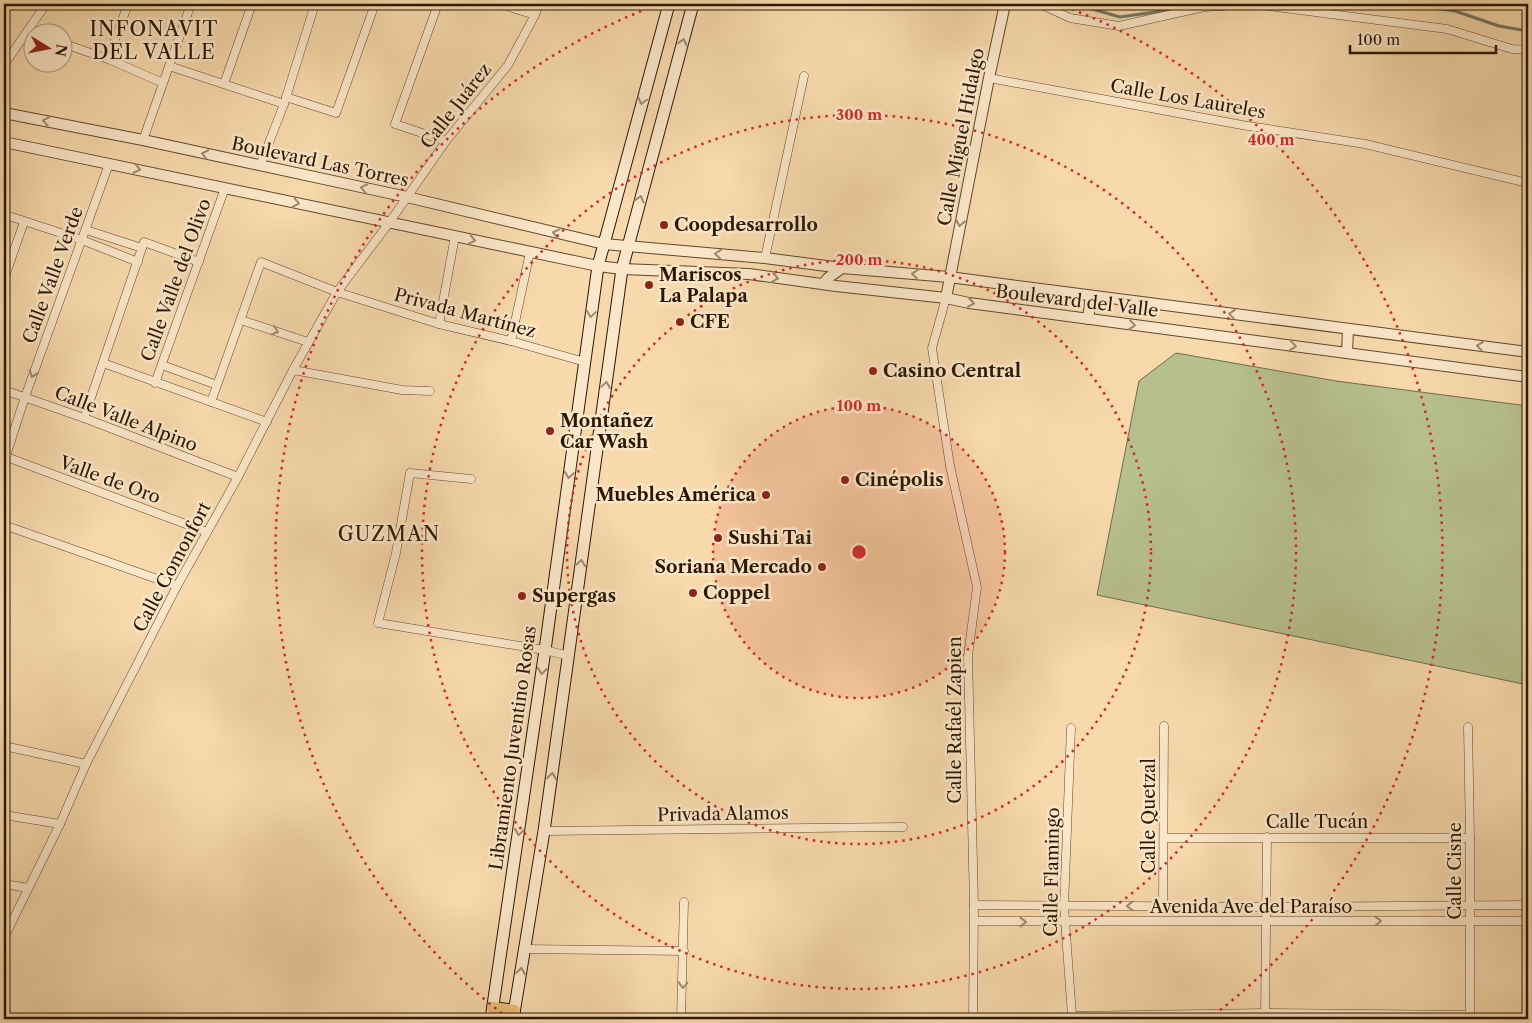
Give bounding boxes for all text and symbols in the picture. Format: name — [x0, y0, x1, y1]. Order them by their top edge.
district label: INFONAVIT DEL VALLE — [90, 17, 218, 64]
north arrow — [22, 22, 72, 72]
scale bar — [1350, 22, 1496, 54]
text: 100 m — [1357, 30, 1400, 49]
one-way arrow — [677, 38, 688, 46]
text: N — [51, 43, 71, 58]
street label: Calle Miguel Hidalgo — [933, 46, 989, 228]
street label: Calle Juárez — [416, 59, 496, 153]
street label: Calle Los Laureles — [1109, 74, 1267, 124]
one-way arrow — [637, 97, 648, 106]
text: 300 m — [836, 105, 882, 124]
one-way arrow — [41, 117, 50, 127]
text: 400 m — [1248, 130, 1294, 149]
street label: Boulevard Las Torres — [229, 132, 411, 192]
one-way arrow — [200, 149, 209, 160]
one-way arrow — [133, 164, 142, 174]
one-way arrow — [359, 183, 368, 194]
one-way arrow — [635, 195, 645, 203]
street label: Calle Valle del Olivo — [136, 196, 216, 364]
one-way arrow — [292, 197, 301, 208]
street label: Calle Valle Verde — [18, 204, 88, 346]
place label: Coopdesarrollo — [674, 214, 818, 236]
one-way arrow — [955, 218, 966, 227]
marker: Coopdesarrollo — [658, 219, 670, 231]
one-way arrow — [552, 228, 561, 239]
one-way arrow — [468, 234, 477, 245]
one-way arrow — [714, 249, 722, 260]
text: 200 m — [836, 250, 882, 269]
place label: Mariscos La Palapa — [659, 264, 748, 307]
one-way arrow — [910, 269, 918, 280]
one-way arrow — [771, 272, 779, 282]
marker: Mariscos La Palapa — [643, 279, 655, 291]
street label: Boulevard del Valle — [994, 280, 1160, 322]
street label: Privada Martínez — [392, 283, 538, 343]
one-way arrow — [966, 298, 975, 308]
one-way arrow — [1228, 309, 1236, 320]
one-way arrow — [586, 311, 597, 319]
place label: CFE — [690, 311, 730, 333]
marker: CFE — [674, 316, 686, 328]
one-way arrow — [1128, 319, 1136, 330]
one-way arrow — [270, 325, 278, 335]
one-way arrow — [1289, 340, 1297, 351]
one-way arrow — [1476, 341, 1484, 352]
place label: Casino Central — [883, 360, 1021, 382]
marker: Casino Central — [867, 365, 879, 377]
one-way arrow — [29, 369, 39, 378]
one-way arrow — [600, 380, 611, 388]
street label: Calle Valle Alpino — [51, 382, 201, 456]
text: 100 m — [837, 396, 881, 415]
place label: Montañez Car Wash — [560, 410, 653, 453]
marker: Montañez Car Wash — [544, 425, 556, 437]
street label: Valle de Oro — [56, 451, 163, 508]
place label: Cinépolis — [855, 469, 944, 491]
one-way arrow — [564, 472, 575, 480]
marker: Cinépolis — [839, 474, 851, 486]
place label: Muebles América — [595, 484, 757, 506]
marker: Muebles América — [760, 489, 772, 501]
street label: Calle Comonfort — [128, 498, 216, 636]
district label: GUZMAN — [338, 522, 440, 546]
place label: Sushi Tai — [728, 527, 812, 549]
marker: Sushi Tai — [712, 532, 724, 544]
centre of rings — [850, 543, 868, 561]
place label: Soriana Mercado — [655, 556, 812, 578]
one-way arrow — [576, 559, 586, 567]
marker: Soriana Mercado — [816, 561, 828, 573]
place label: Coppel — [703, 582, 770, 604]
place label: Supergas — [532, 585, 616, 607]
marker: Coppel — [687, 587, 699, 599]
marker: Supergas — [516, 590, 528, 602]
street label: Libramiento Juventino Rosas — [485, 624, 541, 872]
street label: Calle Rafaél Zapien — [944, 636, 966, 804]
one-way arrow — [538, 667, 548, 675]
street label: Calle Quetzal — [1138, 758, 1160, 874]
one-way arrow — [546, 772, 556, 780]
street label: Privada Alamos — [657, 802, 789, 826]
street label: Calle Flamingo — [1040, 807, 1064, 937]
street label: Calle Tucán — [1266, 811, 1368, 833]
street label: Calle Cisne — [1444, 822, 1466, 920]
one-way arrow — [514, 828, 524, 836]
street label: Avenida Ave del Paraíso — [1149, 896, 1352, 918]
one-way arrow — [1125, 901, 1133, 911]
one-way arrow — [1374, 916, 1382, 926]
one-way arrow — [1019, 917, 1027, 927]
one-way arrow — [515, 967, 526, 975]
one-way arrow — [677, 981, 688, 989]

